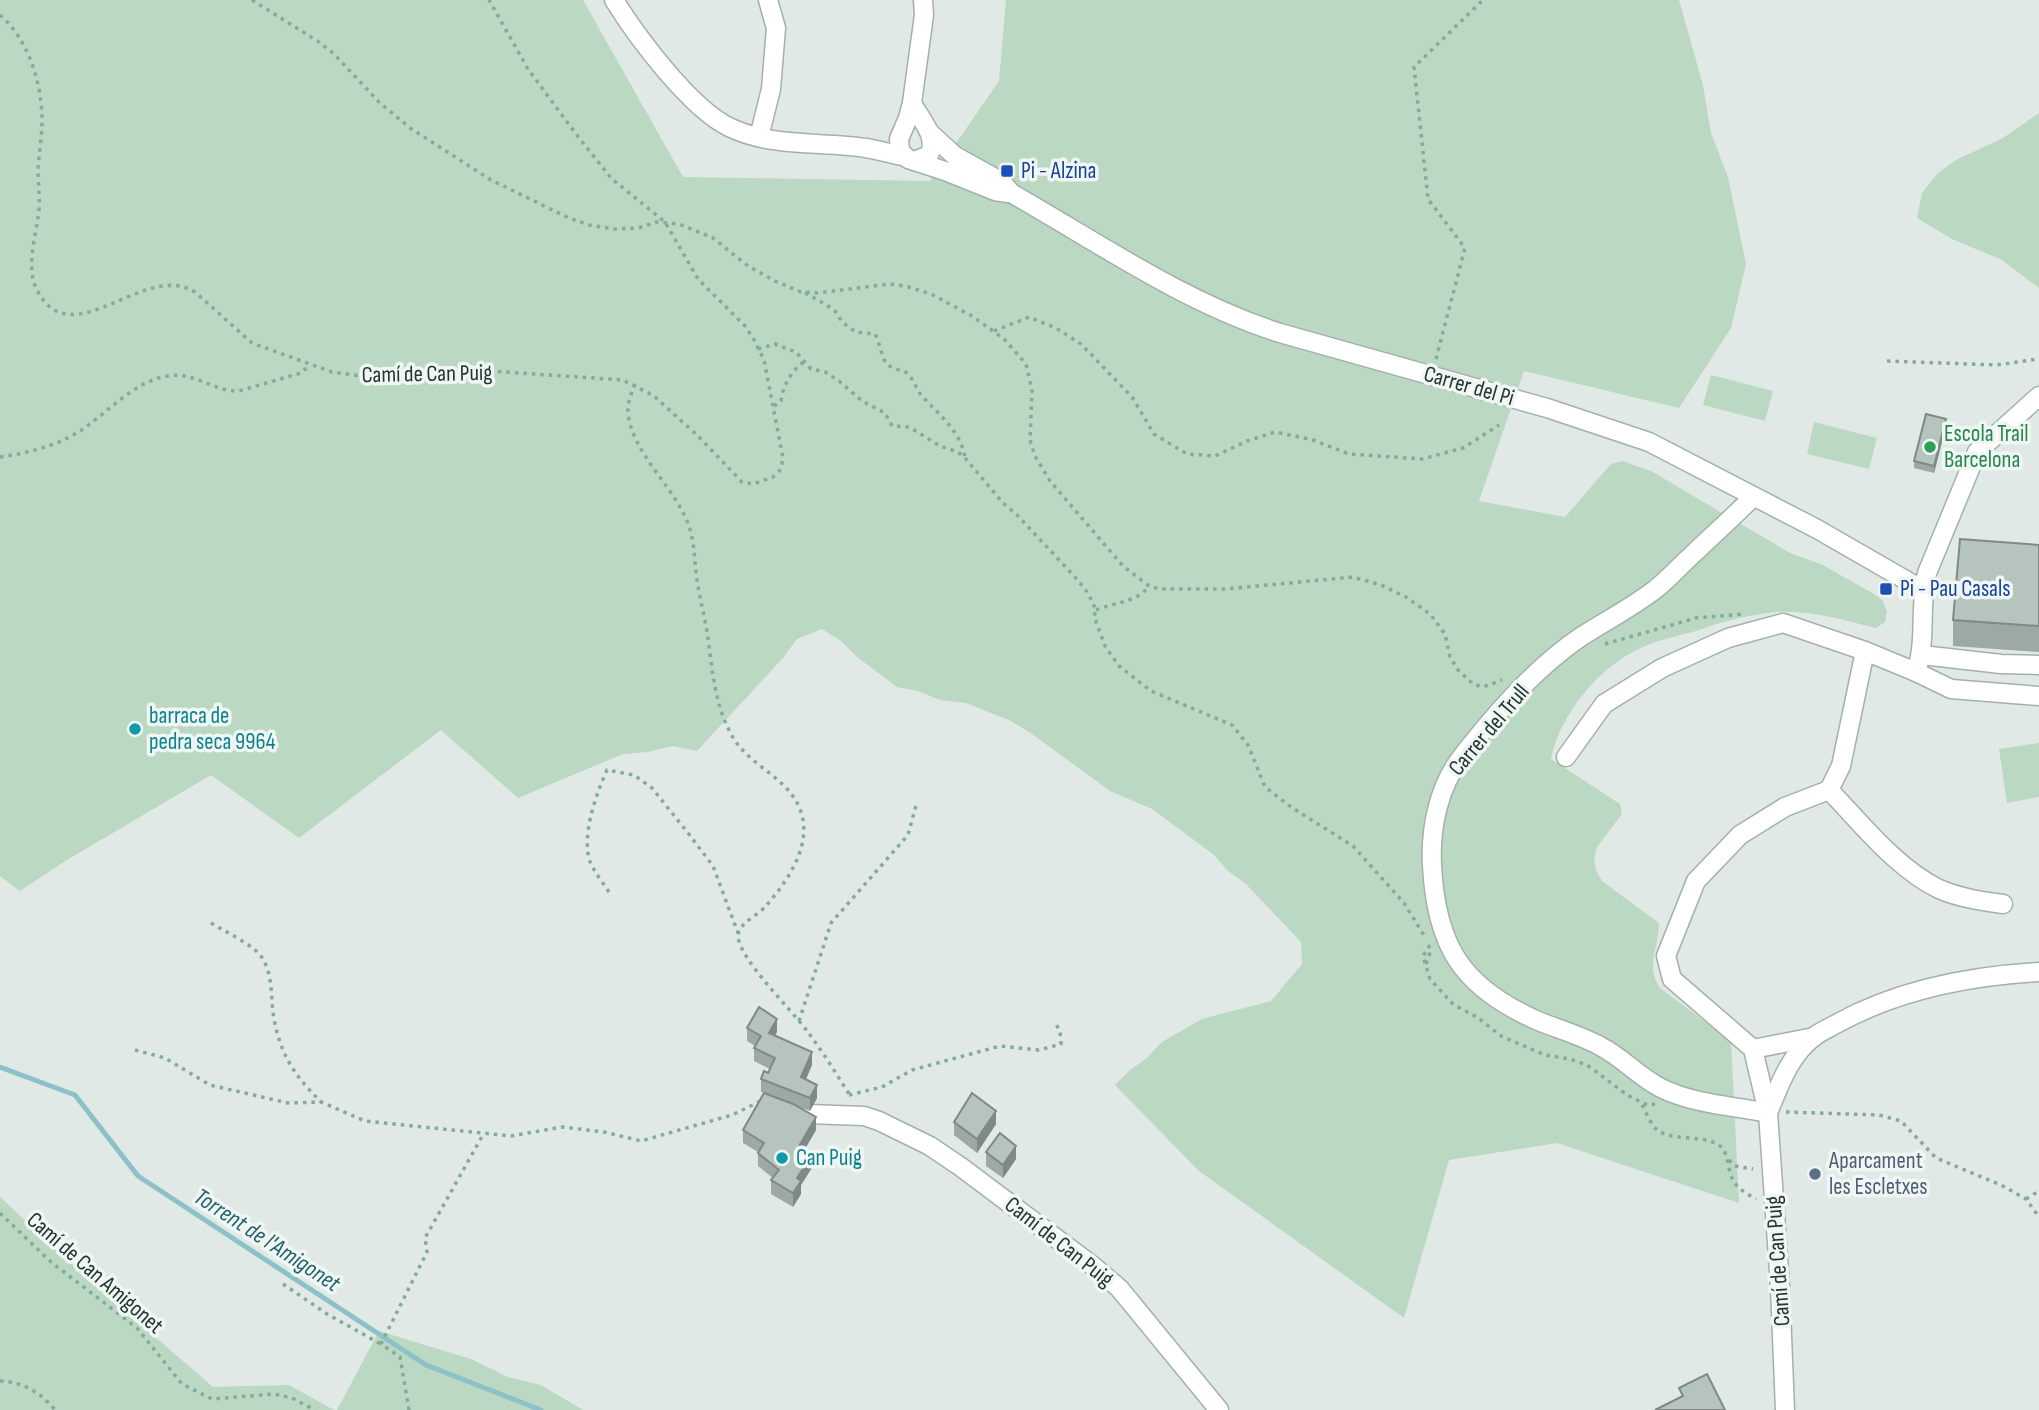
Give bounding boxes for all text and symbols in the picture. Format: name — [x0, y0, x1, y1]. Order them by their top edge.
place label: Pi - Alzina — [1021, 157, 1096, 185]
marker: Pi - Alzina — [999, 163, 1015, 179]
street label: Camí de Can Puig — [361, 359, 493, 389]
street label: Carrer del Pi — [1421, 360, 1517, 412]
place label: Escola Trail Barcelona — [1944, 420, 2028, 474]
marker: Escola Trail Barcelona — [1922, 439, 1938, 455]
place label: Pi - Pau Casals — [1900, 575, 2010, 603]
marker: Pi - Pau Casals — [1878, 581, 1894, 597]
street label: Carrer del Trull — [1443, 678, 1535, 782]
place label: barraca de pedra seca 9964 — [149, 702, 276, 756]
marker: barraca de pedra seca 9964 — [127, 721, 143, 737]
place label: Can Puig — [796, 1144, 862, 1172]
place label: Aparcament les Escletxes — [1828, 1147, 1928, 1201]
marker: Can Puig — [774, 1150, 790, 1166]
marker: Aparcament les Escletxes — [1807, 1166, 1823, 1182]
water label: Torrent de l'Amigonet — [188, 1182, 346, 1298]
street label: Camí de Can Puig — [999, 1191, 1119, 1293]
street label: Camí de Can Puig — [1759, 1195, 1797, 1327]
street label: Camí de Can Amigonet — [21, 1206, 169, 1340]

